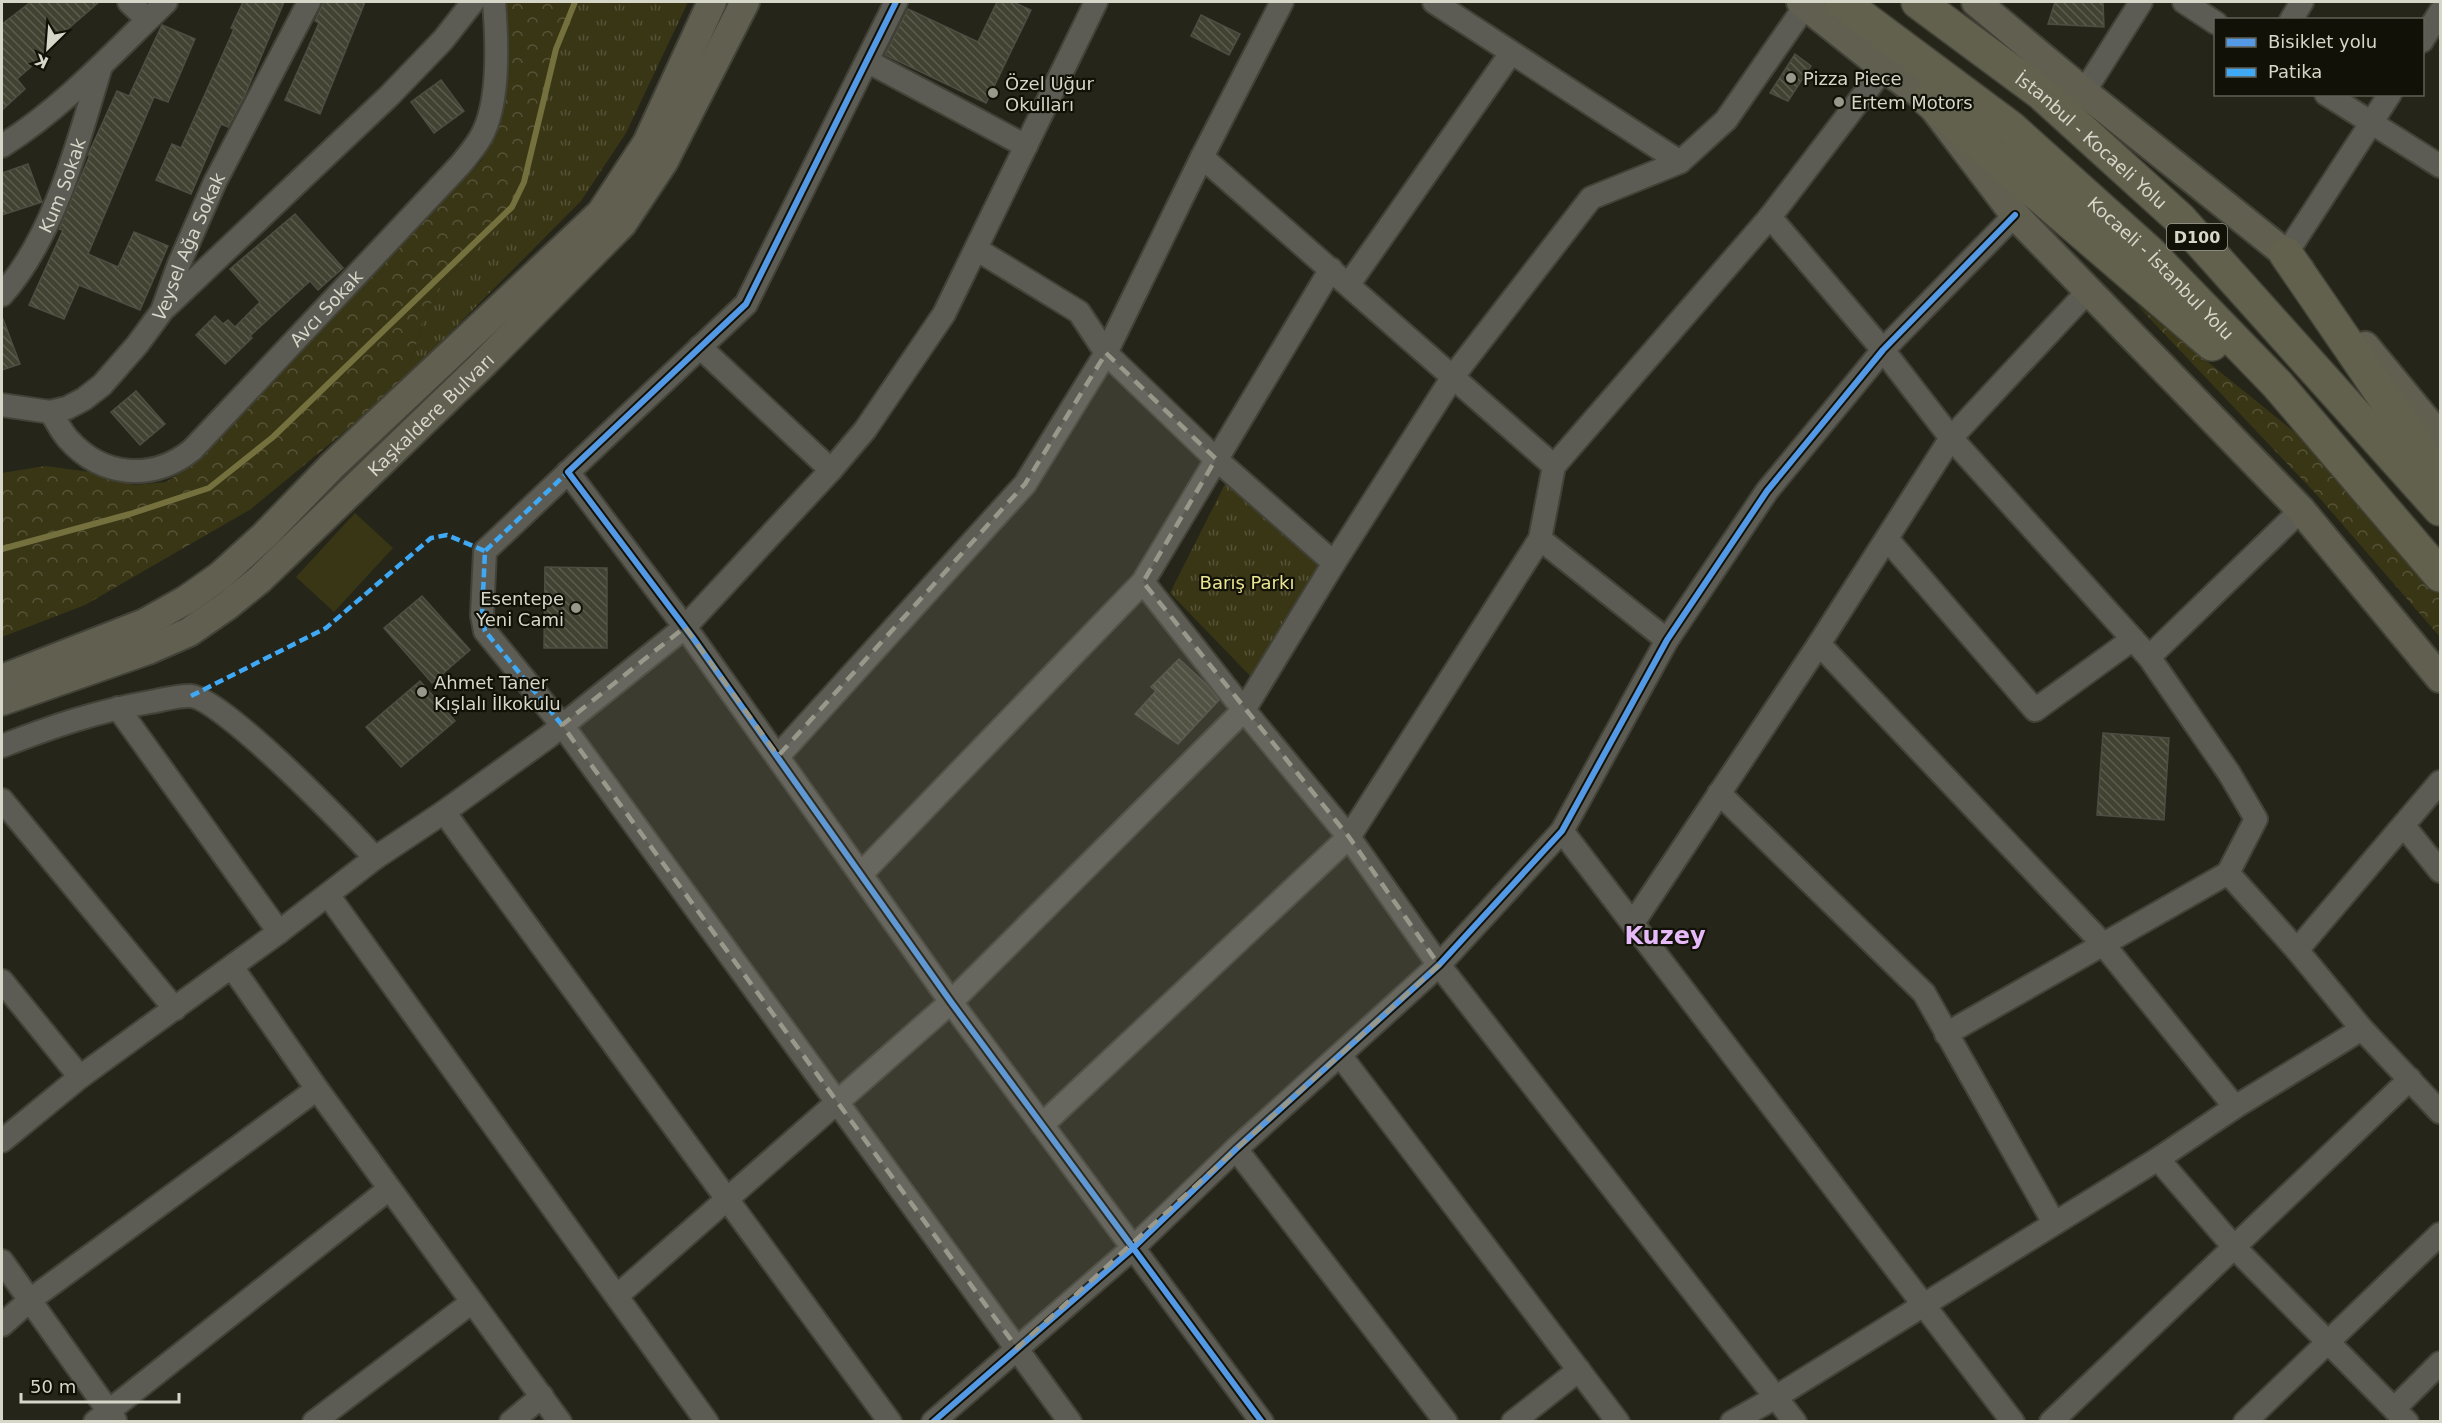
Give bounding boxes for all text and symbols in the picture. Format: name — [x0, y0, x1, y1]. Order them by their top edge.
north arrow — [18, 18, 78, 78]
legend — [2214, 18, 2424, 96]
text: Bisiklet yolu — [2268, 31, 2377, 52]
text: K — [32, 50, 52, 72]
text: Patika — [2268, 61, 2322, 82]
street label: İstanbul - Kocaeli Yolu — [2012, 67, 2172, 213]
place label: Pizza Piece — [1803, 68, 1902, 89]
marker: Pizza Piece — [1784, 71, 1798, 85]
place label: Özel Uğur Okulları — [1005, 73, 1094, 115]
marker: Özel Uğur Okulları — [986, 86, 1000, 100]
place label: Ertem Motors — [1851, 92, 1973, 113]
marker: Ertem Motors — [1832, 95, 1846, 109]
street label: Kum Sokak — [34, 135, 89, 236]
street label: Veysel Ağa Sokak — [148, 168, 229, 325]
street label: Kocaeli - İstanbul Yolu — [2084, 192, 2238, 344]
road number: D100 — [2167, 224, 2227, 250]
street label: Avcı Sokak — [285, 265, 367, 350]
street label: Kaşkaldere Bulvarı — [363, 349, 498, 480]
park label: Barış Parkı — [1200, 572, 1294, 593]
place label: Esentepe Yeni Cami — [475, 588, 564, 630]
marker: Esentepe Yeni Cami — [569, 601, 583, 615]
place label: Ahmet Taner Kışlalı İlkokulu — [434, 672, 561, 714]
marker: Ahmet Taner Kışlalı İlkokulu — [415, 685, 429, 699]
district label: Kuzey — [1624, 922, 1706, 950]
scale bar — [21, 1366, 178, 1404]
text: 50 m — [30, 1376, 76, 1397]

